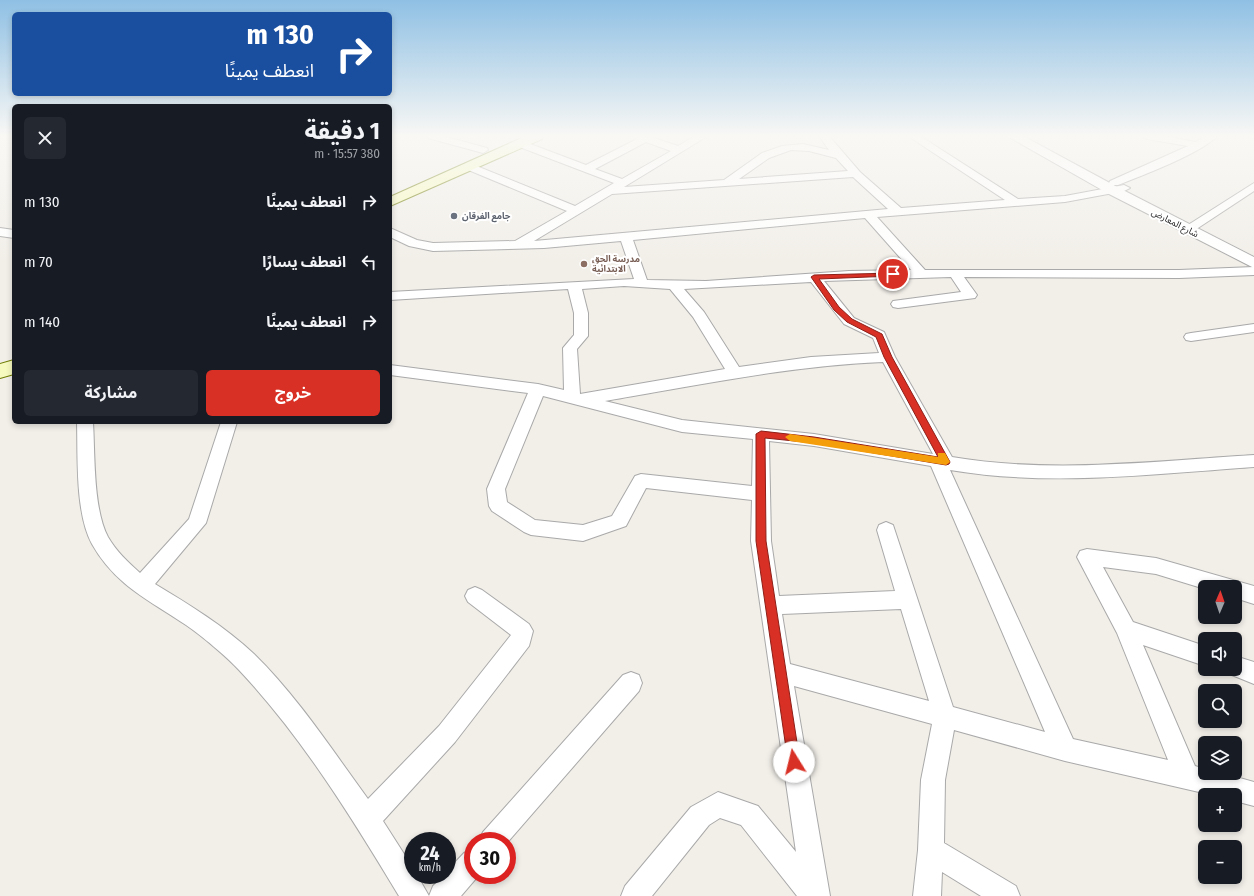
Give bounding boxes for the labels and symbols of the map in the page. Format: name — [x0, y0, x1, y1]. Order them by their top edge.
street label: شارع المعارض — [1149, 207, 1200, 241]
marker: جامع الفرقان — [449, 211, 459, 221]
place label: جامع الفرقان — [462, 211, 511, 223]
place label: مدرسة الحق الابتدائية — [592, 254, 640, 275]
pin — [876, 257, 910, 291]
marker: مدرسة الحق الابتدائية — [579, 259, 589, 269]
north arrow — [1198, 580, 1242, 624]
position arrow — [773, 741, 815, 783]
speed limit sign: 30 — [464, 832, 516, 884]

